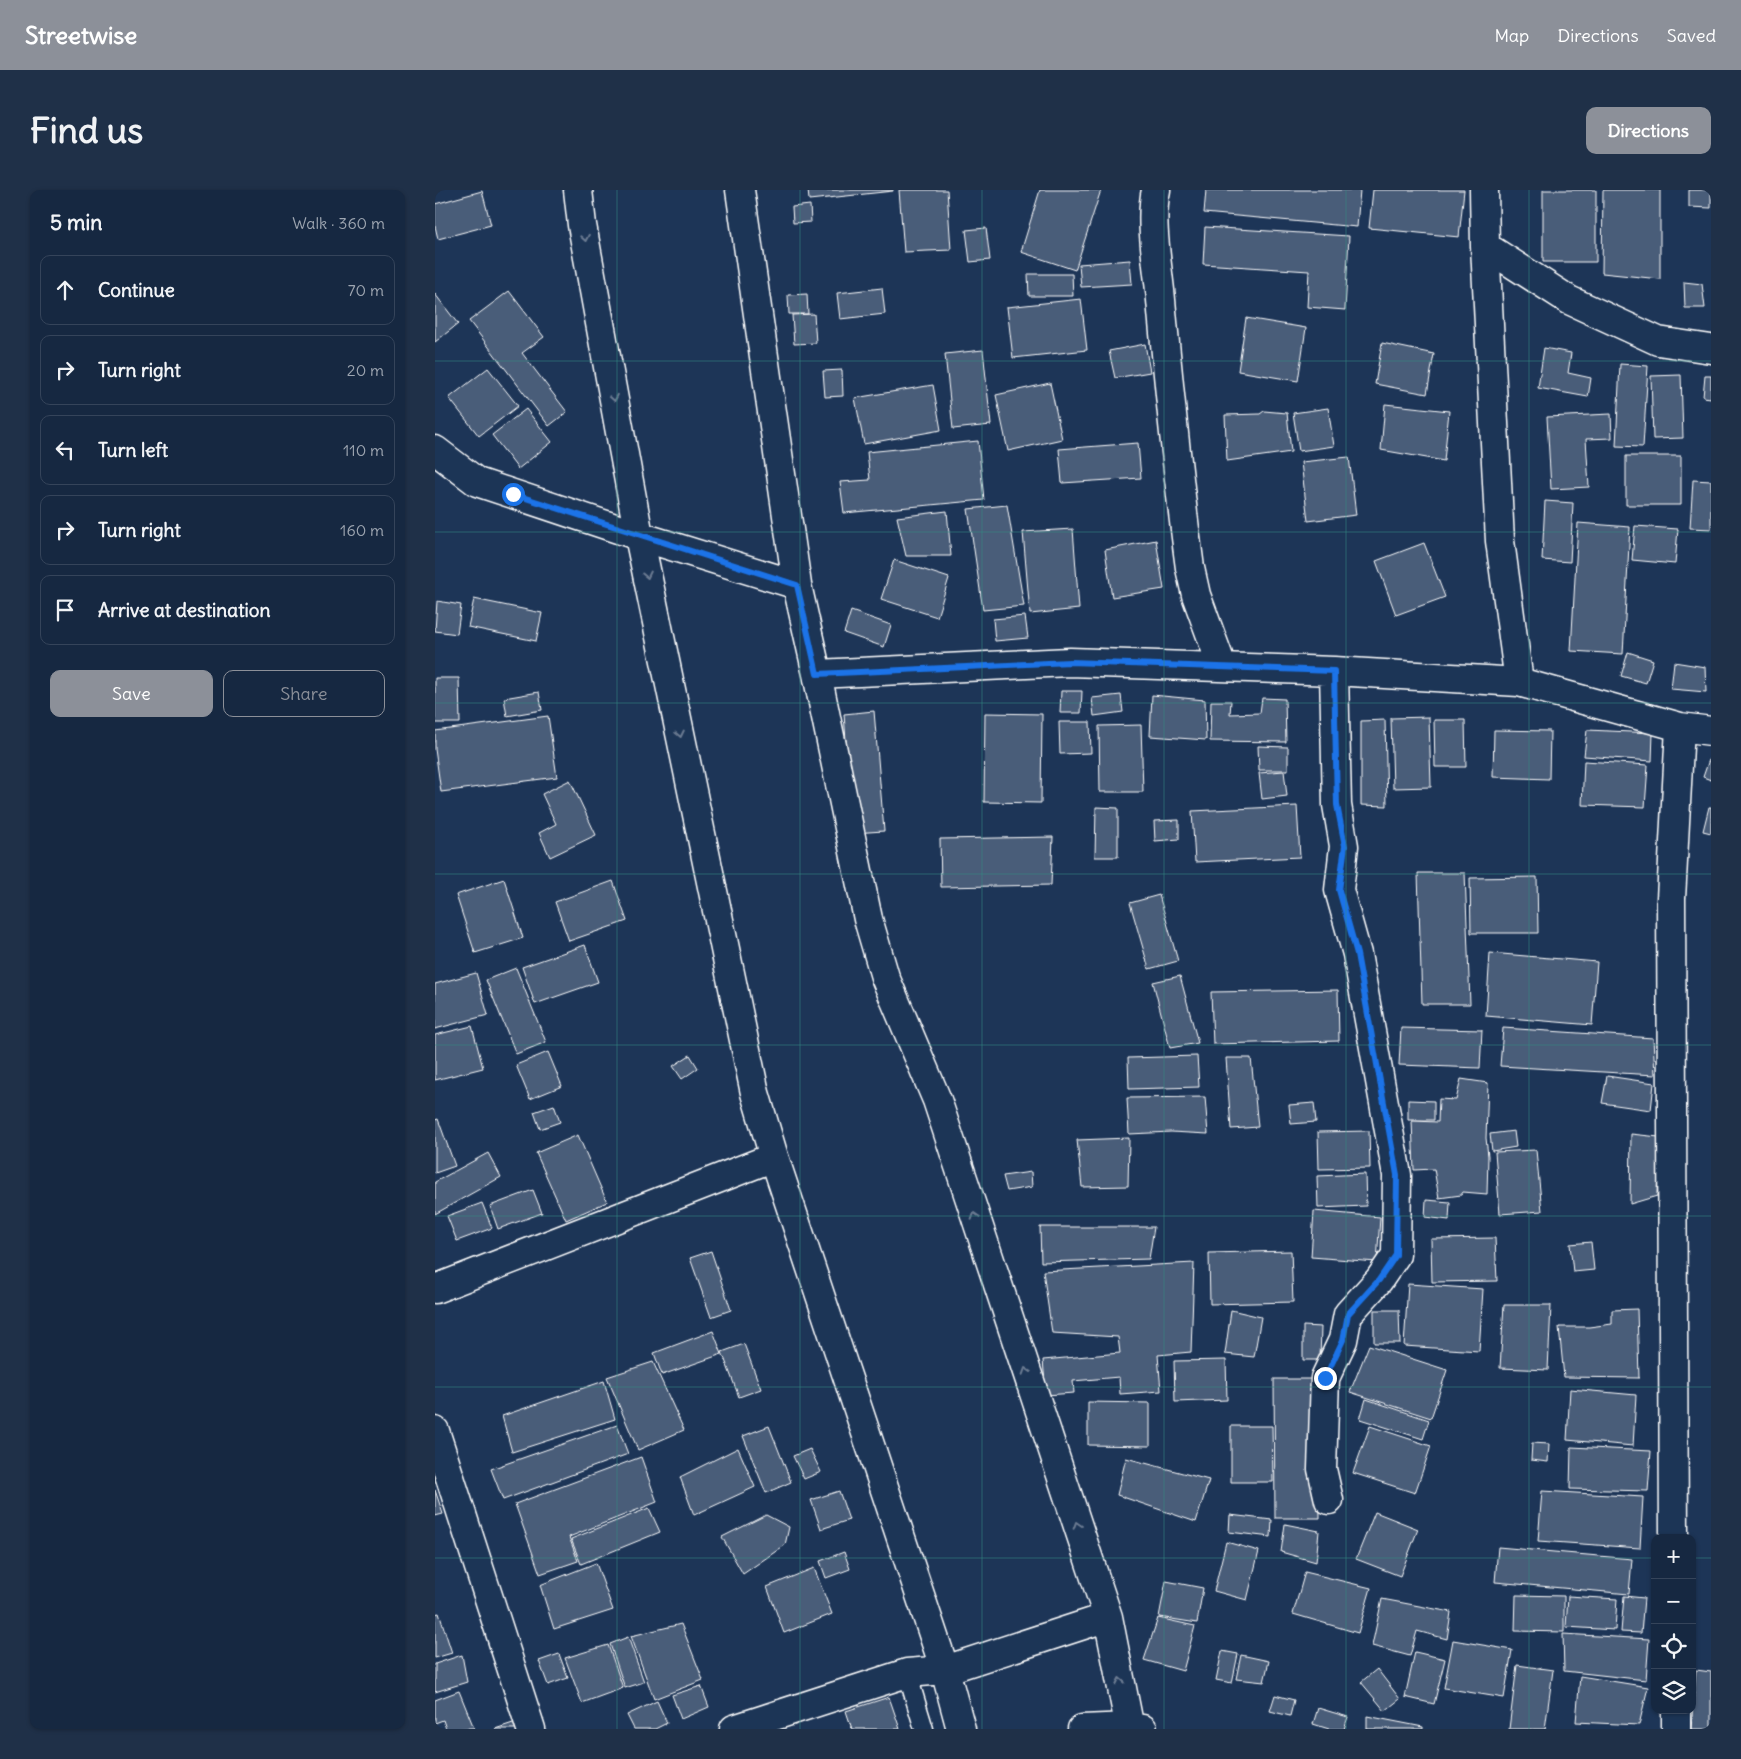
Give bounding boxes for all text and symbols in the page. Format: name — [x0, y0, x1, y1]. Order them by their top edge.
text: Streetwise — [25, 20, 137, 50]
text: Map — [1494, 24, 1529, 47]
text: Directions — [1557, 24, 1639, 47]
text: Saved — [1667, 24, 1716, 47]
button: Directions — [1586, 107, 1711, 154]
text: Find us — [30, 108, 143, 152]
text: 5 min — [50, 209, 102, 236]
text: Walk · 360 m — [292, 213, 385, 233]
one-way arrow — [579, 234, 589, 243]
icon: ahead — [51, 276, 79, 304]
text: Continue — [98, 278, 175, 302]
text: 70 m — [348, 280, 384, 300]
icon: right — [51, 356, 79, 384]
text: Turn right — [98, 358, 181, 382]
text: 20 m — [347, 360, 384, 380]
one-way arrow — [608, 394, 619, 403]
icon: left — [51, 436, 79, 464]
text: Turn left — [98, 438, 168, 462]
text: 110 m — [343, 440, 384, 460]
route start — [502, 483, 525, 506]
icon: right — [51, 516, 79, 544]
text: Turn right — [98, 518, 181, 542]
text: 160 m — [340, 520, 384, 540]
one-way arrow — [642, 571, 652, 579]
icon: arrive — [51, 596, 79, 624]
text: Arrive at destination — [98, 598, 271, 622]
button: Save — [50, 670, 213, 717]
button: Share — [223, 670, 385, 717]
one-way arrow — [674, 730, 685, 739]
one-way arrow — [971, 1213, 981, 1221]
one-way arrow — [1022, 1367, 1032, 1375]
route end — [1314, 1367, 1337, 1390]
one-way arrow — [1073, 1521, 1083, 1530]
map controls — [1651, 1534, 1696, 1714]
button: + — [1651, 1534, 1696, 1579]
button: − — [1651, 1579, 1696, 1624]
button: locate — [1651, 1624, 1696, 1669]
button: layers — [1651, 1669, 1696, 1714]
one-way arrow — [1116, 1677, 1126, 1686]

